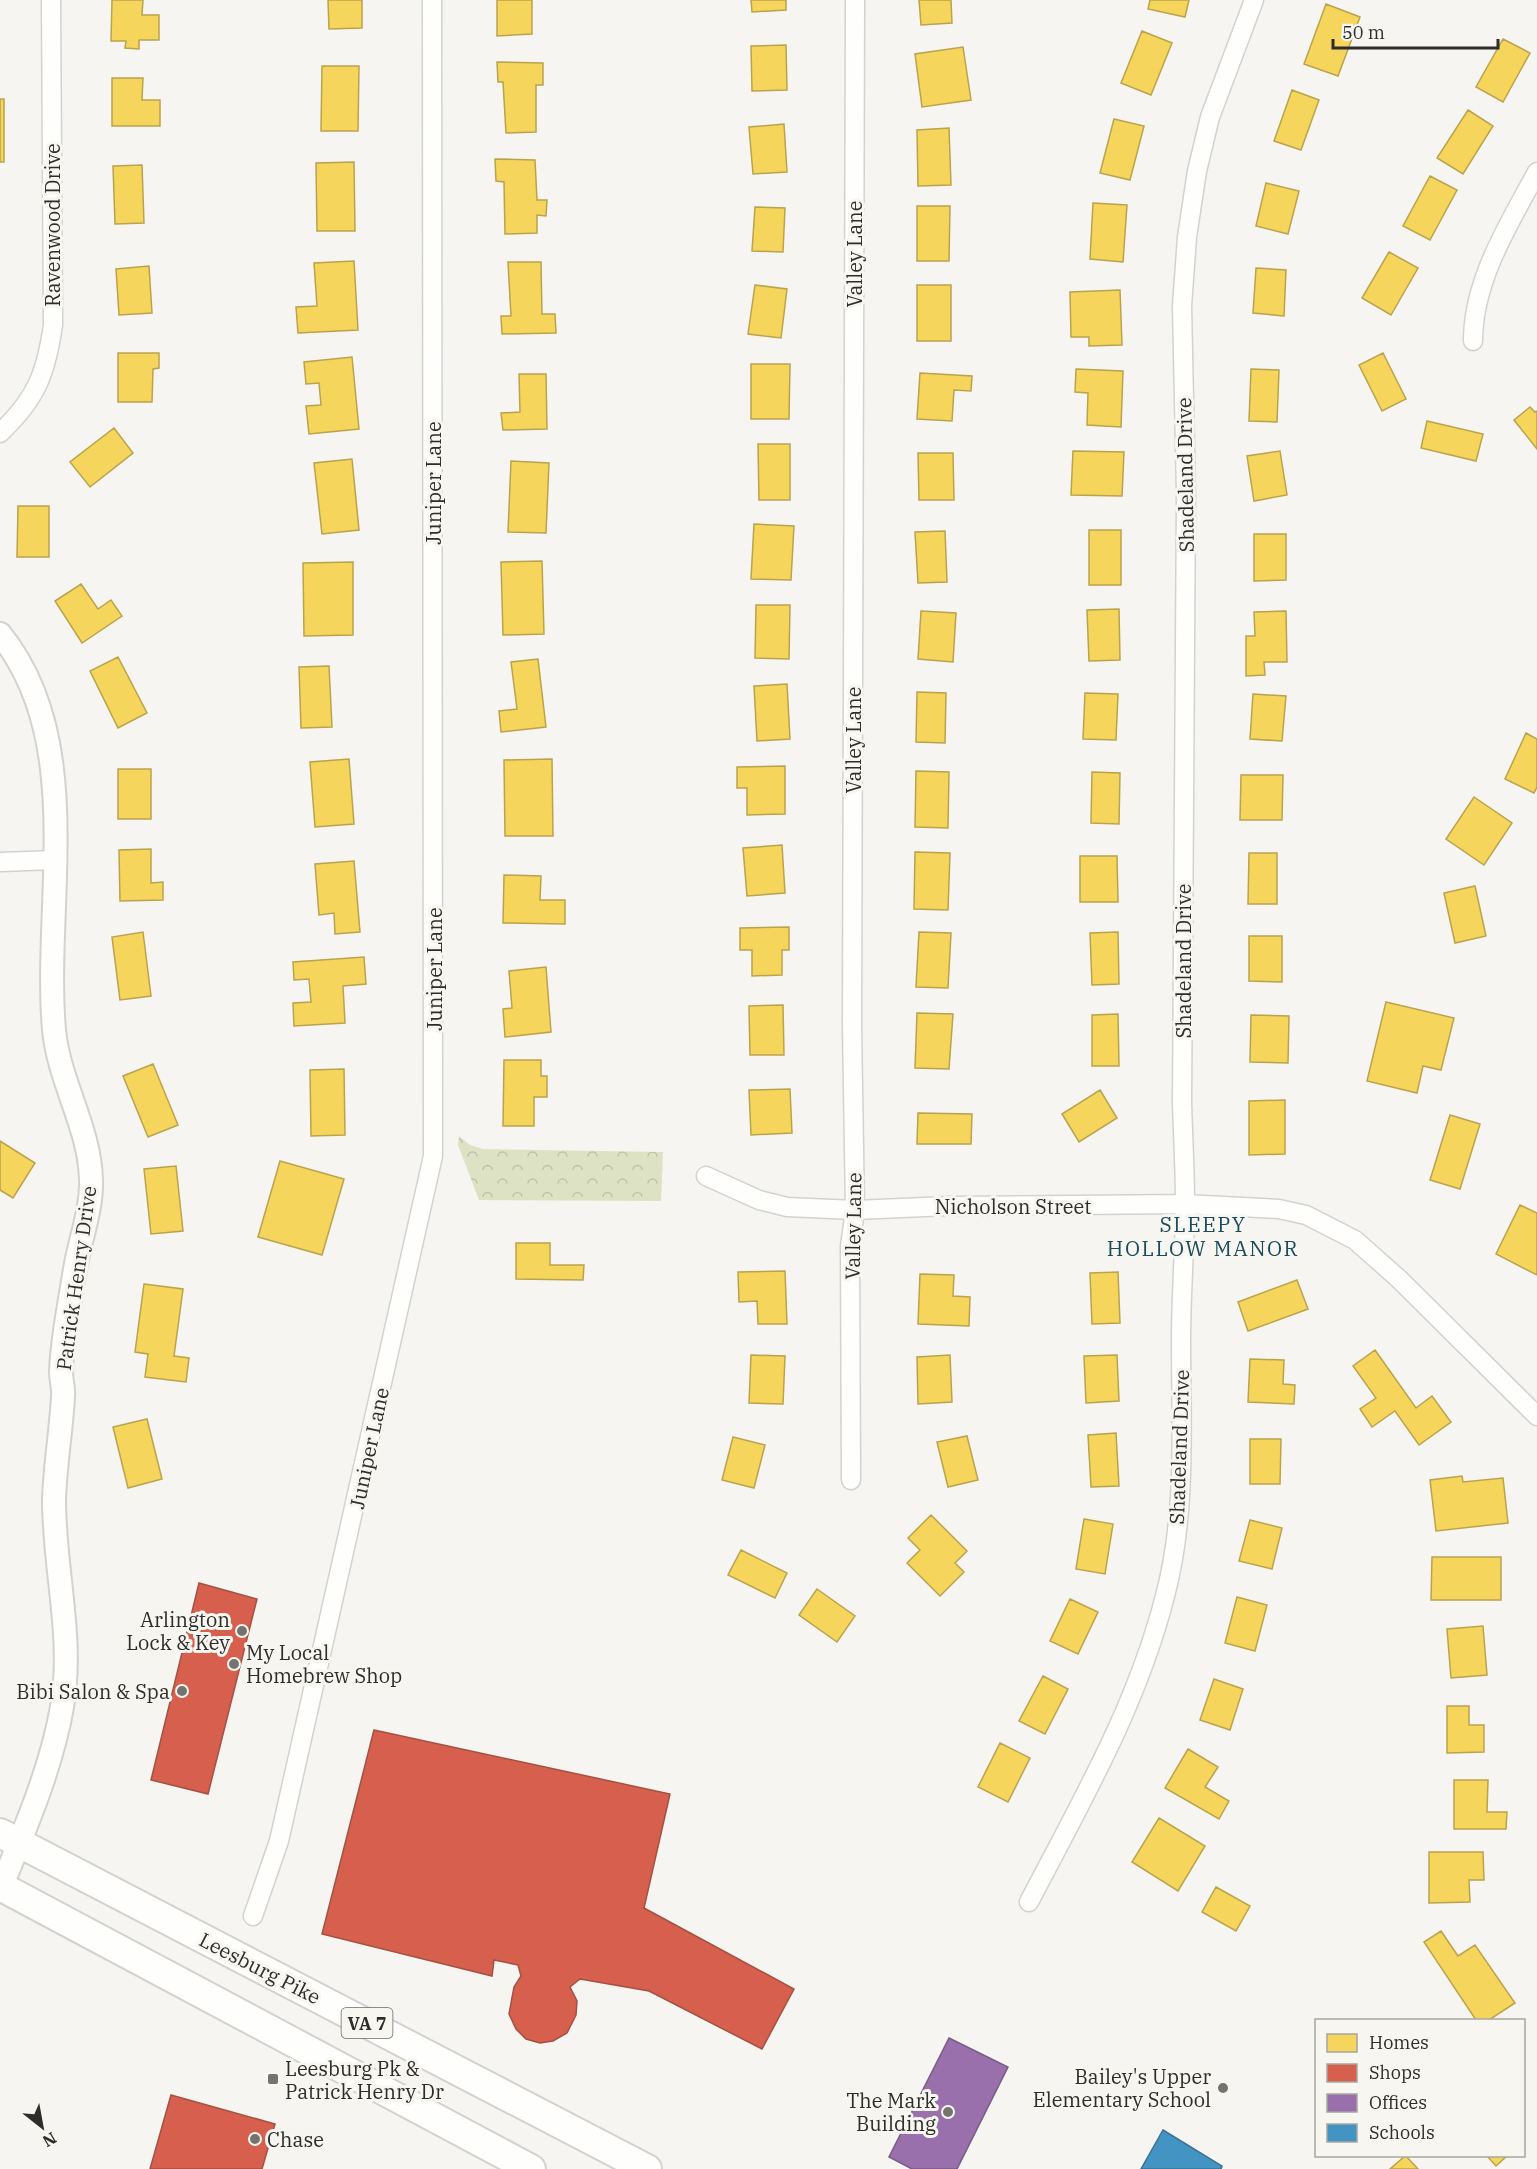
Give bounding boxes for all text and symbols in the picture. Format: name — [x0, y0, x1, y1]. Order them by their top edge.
scale bar — [1333, 12, 1498, 50]
text: 50 m — [1342, 21, 1385, 44]
street label: Ravenwood Drive — [39, 143, 66, 307]
street label: Valley Lane — [841, 200, 868, 308]
street label: Shadeland Drive — [1170, 397, 1200, 553]
street label: Juniper Lane — [420, 421, 447, 545]
street label: Valley Lane — [840, 686, 867, 794]
street label: Shadeland Drive — [1170, 883, 1197, 1039]
street label: Juniper Lane — [421, 907, 448, 1031]
street label: Valley Lane — [839, 1172, 867, 1280]
street label: Patrick Henry Drive — [50, 1184, 102, 1372]
street label: Nicholson Street — [935, 1193, 1091, 1220]
district label: SLEEPY HOLLOW MANOR — [1107, 1210, 1299, 1262]
street label: Shadeland Drive — [1163, 1369, 1195, 1525]
street label: Juniper Lane — [343, 1385, 395, 1511]
place label: Arlington Lock & Key — [126, 1606, 230, 1656]
marker: Arlington Lock & Key — [235, 1624, 249, 1638]
place label: My Local Homebrew Shop — [246, 1639, 402, 1689]
marker: My Local Homebrew Shop — [227, 1657, 241, 1671]
place label: Bibi Salon & Spa — [16, 1678, 170, 1705]
marker: Bibi Salon & Spa — [175, 1684, 189, 1698]
street label: Leesburg Pike — [195, 1926, 325, 2010]
road number: VA 7 — [342, 2008, 392, 2038]
legend — [1315, 2019, 1525, 2157]
text: Homes — [1369, 2031, 1429, 2054]
place label: Leesburg Pk & Patrick Henry Dr — [285, 2055, 444, 2105]
text: Shops — [1369, 2061, 1421, 2084]
place label: Bailey's Upper Elementary School — [1033, 2063, 1211, 2113]
marker: Leesburg Pk & Patrick Henry Dr — [266, 2072, 280, 2086]
marker: Bailey's Upper Elementary School — [1216, 2081, 1230, 2095]
place label: The Mark Building — [846, 2087, 936, 2137]
text: Offices — [1369, 2091, 1427, 2114]
north arrow — [12, 2097, 72, 2157]
marker: The Mark Building — [941, 2105, 955, 2119]
text: Schools — [1369, 2121, 1435, 2144]
place label: Chase — [267, 2126, 324, 2153]
text: N — [39, 2128, 60, 2152]
marker: Chase — [248, 2132, 262, 2146]

